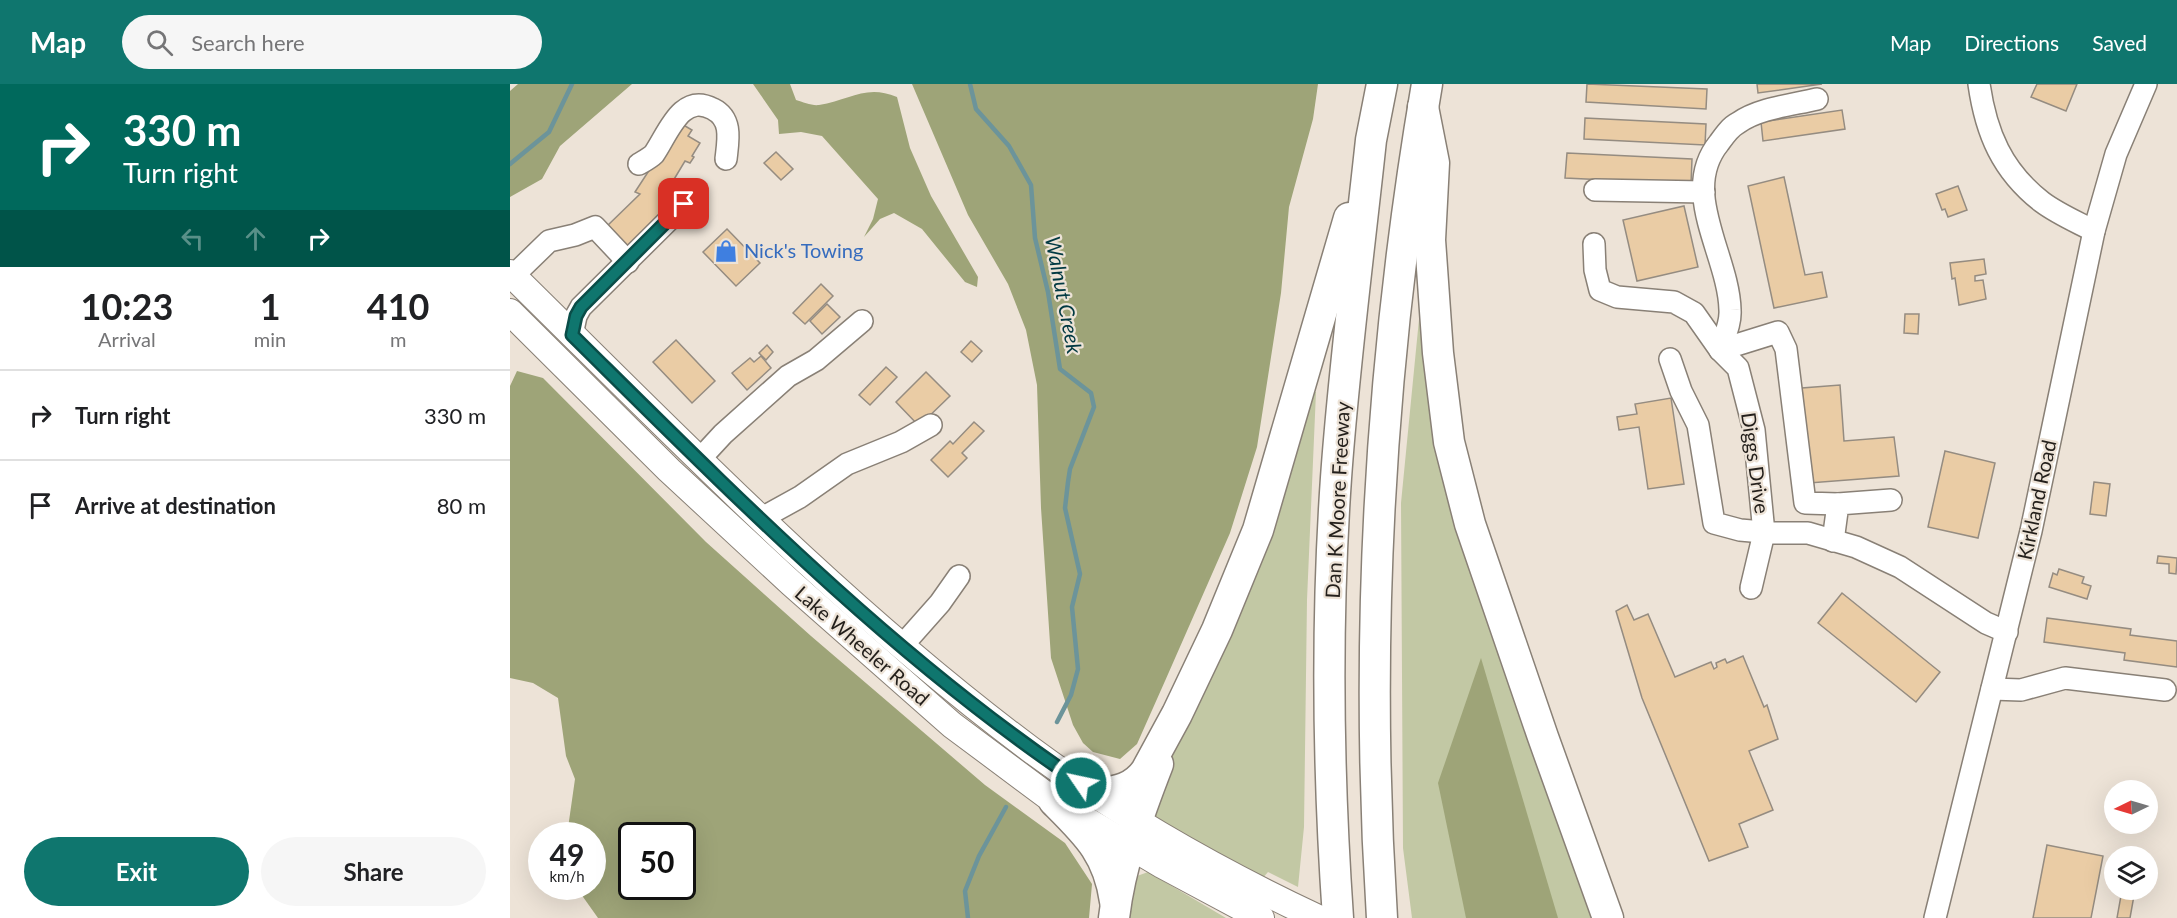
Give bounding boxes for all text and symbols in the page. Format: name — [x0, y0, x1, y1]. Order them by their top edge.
search box — [122, 15, 542, 69]
text: Map — [30, 25, 86, 59]
icon: search — [143, 26, 176, 59]
text: Search here — [191, 29, 305, 56]
text: Map — [1890, 30, 1931, 55]
text: Directions — [1964, 30, 2059, 55]
text: Saved — [2092, 30, 2147, 55]
text: 330 m — [123, 105, 241, 155]
icon: right — [24, 108, 102, 186]
text: Turn right — [123, 156, 238, 189]
pin — [658, 178, 709, 229]
icon: arrive — [667, 187, 700, 220]
icon: left — [176, 222, 209, 255]
icon: ahead — [239, 222, 272, 255]
icon: right — [302, 222, 335, 255]
water label: Walnut Creek — [1041, 234, 1088, 356]
shop icon: Nick's Towing — [713, 238, 739, 264]
place label: Nick's Towing — [744, 238, 863, 262]
text: 10:23 — [81, 284, 173, 328]
text: 1 — [260, 284, 281, 328]
text: 410 — [367, 284, 429, 328]
text: Arrival — [98, 327, 156, 351]
text: min — [254, 327, 286, 351]
text: m — [390, 327, 406, 351]
icon: right — [24, 399, 57, 432]
street label: Dan K Moore Freeway — [1320, 400, 1354, 599]
text: Turn right — [75, 402, 170, 429]
text: 330 m — [424, 402, 486, 429]
street label: Diggs Drive — [1737, 411, 1775, 515]
street label: Kirkland Road — [2012, 438, 2060, 562]
icon: arrive — [24, 489, 57, 522]
text: Arrive at destination — [75, 492, 276, 519]
text: 80 m — [437, 492, 486, 519]
street label: Lake Wheeler Road — [791, 581, 935, 710]
position arrow — [1049, 751, 1113, 815]
north arrow — [2104, 780, 2158, 834]
map controls — [2104, 780, 2158, 900]
speed limit sign: 50 — [618, 822, 696, 900]
text: 49 — [550, 836, 584, 872]
button: Exit — [24, 837, 249, 906]
button: Share — [261, 837, 486, 906]
button: layers — [2104, 846, 2158, 900]
text: km/h — [549, 867, 585, 885]

